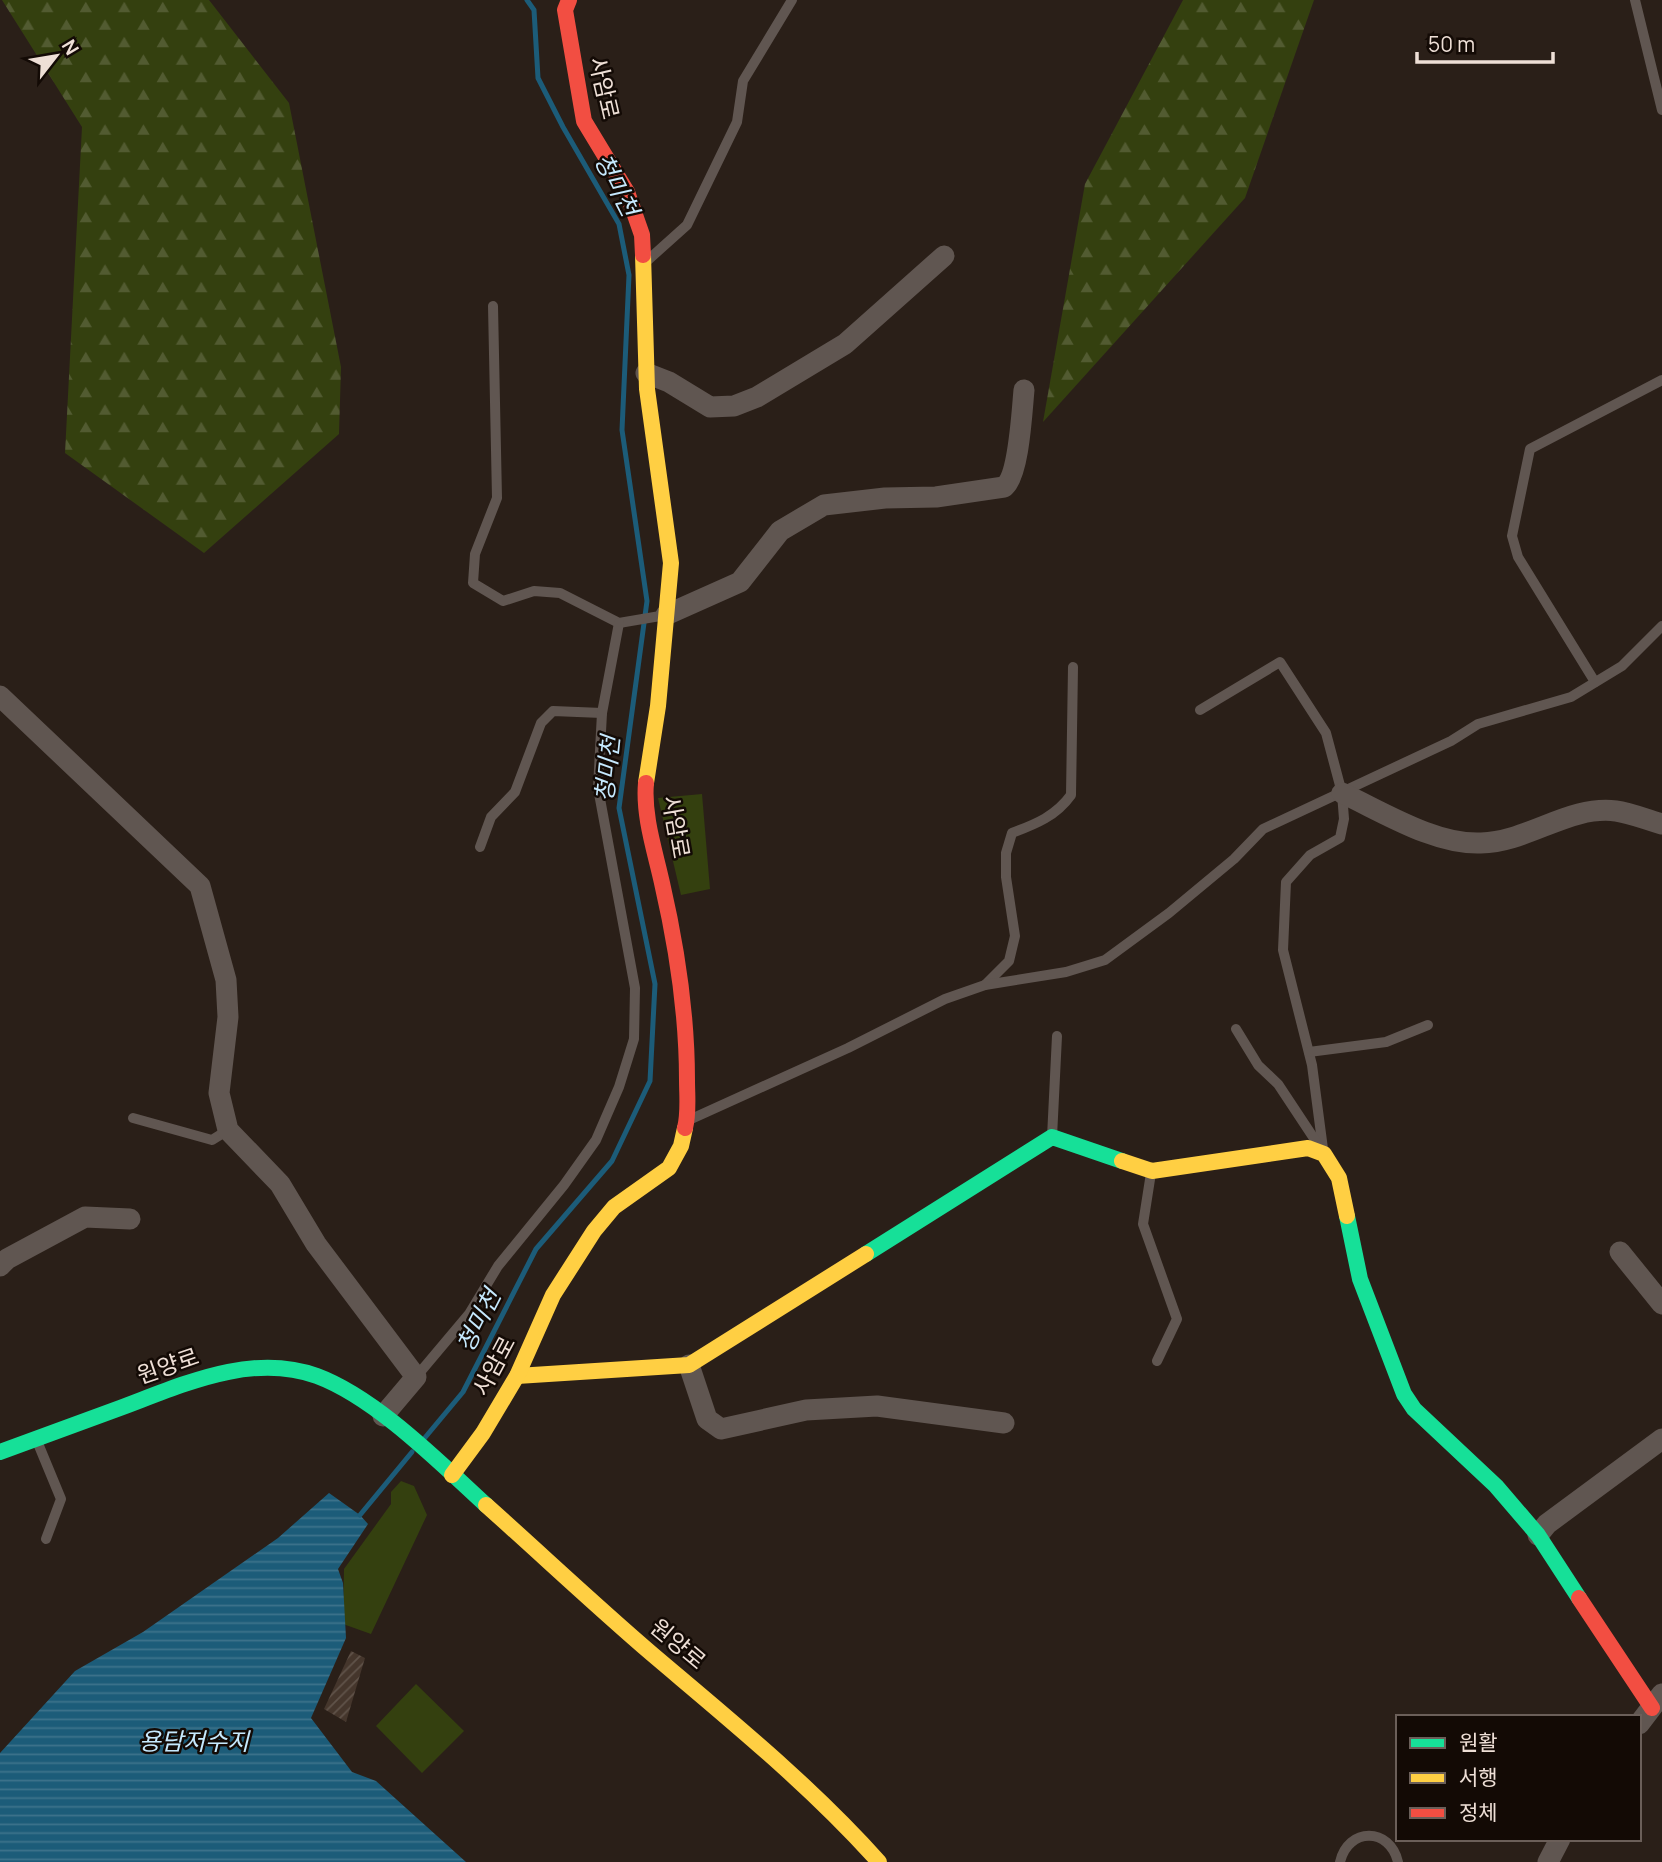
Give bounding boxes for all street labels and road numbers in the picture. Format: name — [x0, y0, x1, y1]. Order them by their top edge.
street label: 사암로 — [582, 53, 628, 122]
street label: 사암로 — [656, 793, 698, 861]
street label: 사암로 — [464, 1330, 522, 1401]
street label: 원양로 — [132, 1340, 203, 1391]
street label: 원양로 — [644, 1611, 713, 1676]

